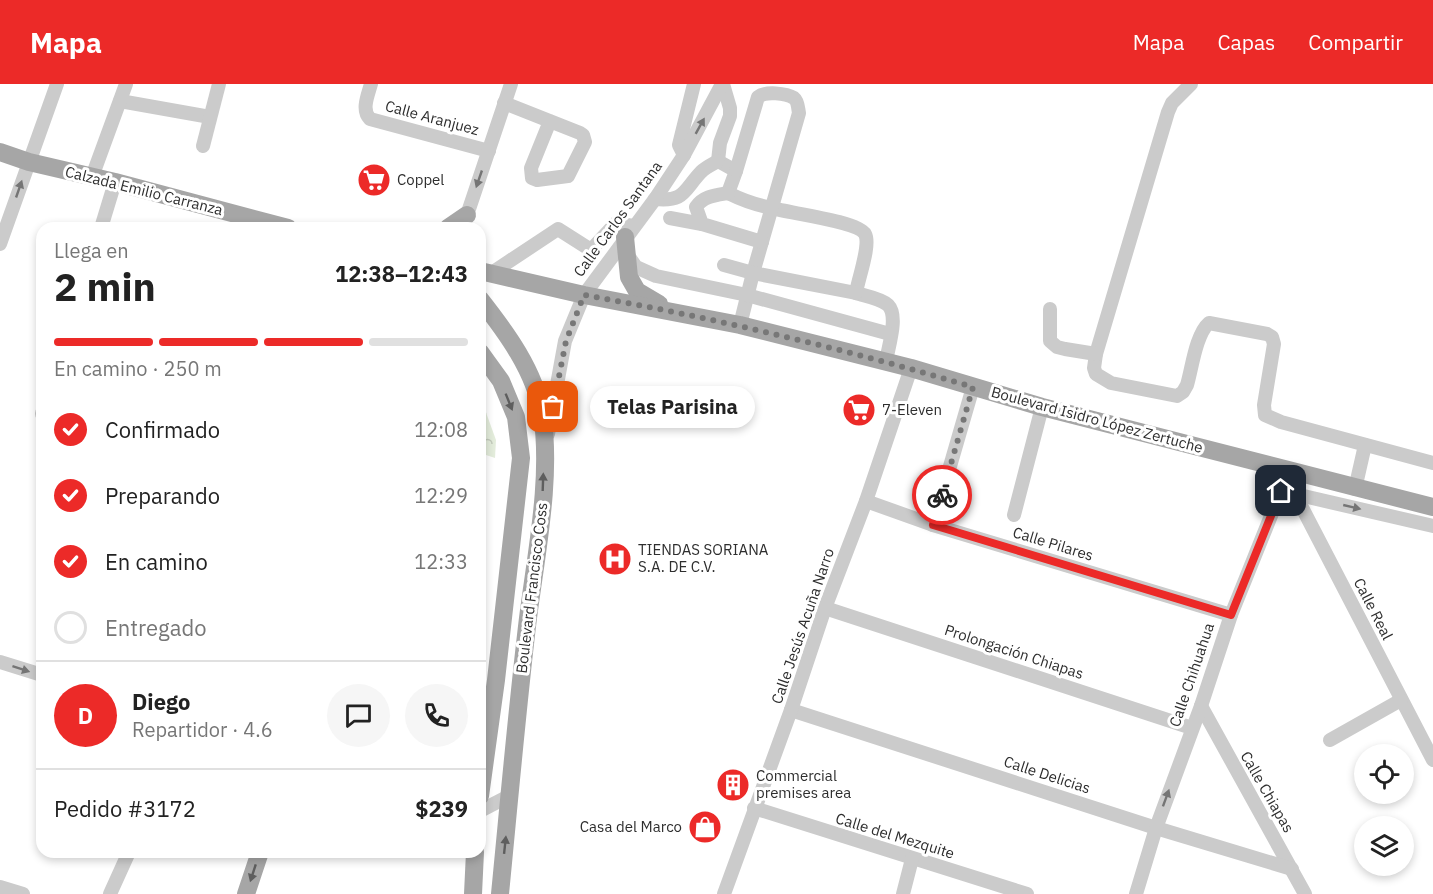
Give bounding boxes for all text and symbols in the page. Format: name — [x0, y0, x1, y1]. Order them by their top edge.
text: Mapa — [30, 24, 102, 61]
text: Mapa — [1133, 28, 1184, 56]
text: Capas — [1217, 28, 1275, 56]
text: Compartir — [1308, 28, 1403, 56]
street label: Calle Aranjuez — [383, 96, 481, 139]
one-way arrow — [695, 117, 705, 134]
street label: Calle Carlos Santana — [569, 157, 666, 280]
street label: Calzada Emilio Carranza — [63, 162, 225, 219]
supermarket icon: Coppel — [356, 162, 392, 198]
place label: Coppel — [397, 170, 444, 189]
one-way arrow — [474, 170, 483, 188]
one-way arrow — [15, 180, 25, 198]
text: Llega en — [54, 237, 129, 264]
text: 12:38–12:43 — [335, 259, 468, 288]
text: 2 min — [54, 261, 156, 312]
text: En camino · 250 m — [54, 355, 222, 382]
pin — [527, 381, 578, 432]
street label: Boulevard Isidro López Zertuche — [989, 382, 1205, 457]
callout: Telas Parisina — [589, 386, 754, 428]
icon: bag — [536, 390, 569, 423]
supermarket icon: 7-Eleven — [841, 392, 877, 428]
one-way arrow — [504, 393, 514, 411]
text: Telas Parisina — [607, 393, 738, 420]
place label: 7-Eleven — [882, 400, 942, 419]
icon: check — [54, 413, 87, 446]
text: Confirmado — [105, 415, 220, 444]
text: 12:08 — [414, 416, 468, 443]
courier — [912, 465, 972, 525]
pin — [1255, 465, 1306, 516]
one-way arrow — [539, 473, 548, 492]
icon: home — [1264, 474, 1297, 507]
icon: check — [54, 479, 87, 512]
icon: bike — [926, 479, 959, 512]
text: Preparando — [105, 481, 220, 510]
text: 12:29 — [414, 482, 468, 509]
street label: Boulevard Francisco Coss — [512, 501, 551, 675]
one-way arrow — [1343, 503, 1361, 513]
street label: Calle Pilares — [1011, 522, 1096, 565]
place label: TIENDAS SORIANA S.A. DE C.V. — [638, 540, 769, 576]
hospital icon: TIENDAS SORIANA S.A. DE C.V. — [597, 541, 633, 577]
icon: check — [54, 545, 87, 578]
street label: Calle Jesús Acuña Narro — [767, 545, 838, 706]
text: En camino — [105, 547, 208, 576]
text: 12:33 — [414, 548, 468, 575]
street label: Calle Real — [1350, 575, 1397, 643]
text: Entregado — [105, 613, 206, 642]
street label: Prolongación Chiapas — [942, 620, 1086, 683]
street label: Calle Chihuahua — [1165, 620, 1218, 729]
one-way arrow — [12, 665, 30, 674]
button: chat — [327, 684, 390, 747]
button: phone — [405, 684, 468, 747]
text: Diego — [132, 687, 190, 716]
text: D — [78, 701, 93, 730]
text: Repartidor · 4.6 — [132, 716, 273, 743]
map controls — [1354, 744, 1414, 876]
button: locate — [1354, 744, 1414, 804]
street label: Calle Chiapas — [1237, 748, 1298, 836]
street label: Calle Delicias — [1001, 752, 1093, 797]
place label: Commercial premises area — [756, 766, 851, 802]
building icon: Commercial premises area — [715, 767, 751, 803]
one-way arrow — [1162, 789, 1172, 807]
text: Pedido #3172 — [54, 794, 196, 823]
text: $239 — [415, 794, 468, 823]
street label: Calle del Mezquite — [833, 808, 957, 863]
shop icon: Casa del Marco — [687, 809, 723, 845]
button: layers — [1354, 816, 1414, 876]
place label: Casa del Marco — [580, 817, 682, 836]
one-way arrow — [500, 835, 510, 854]
one-way arrow — [248, 864, 257, 882]

